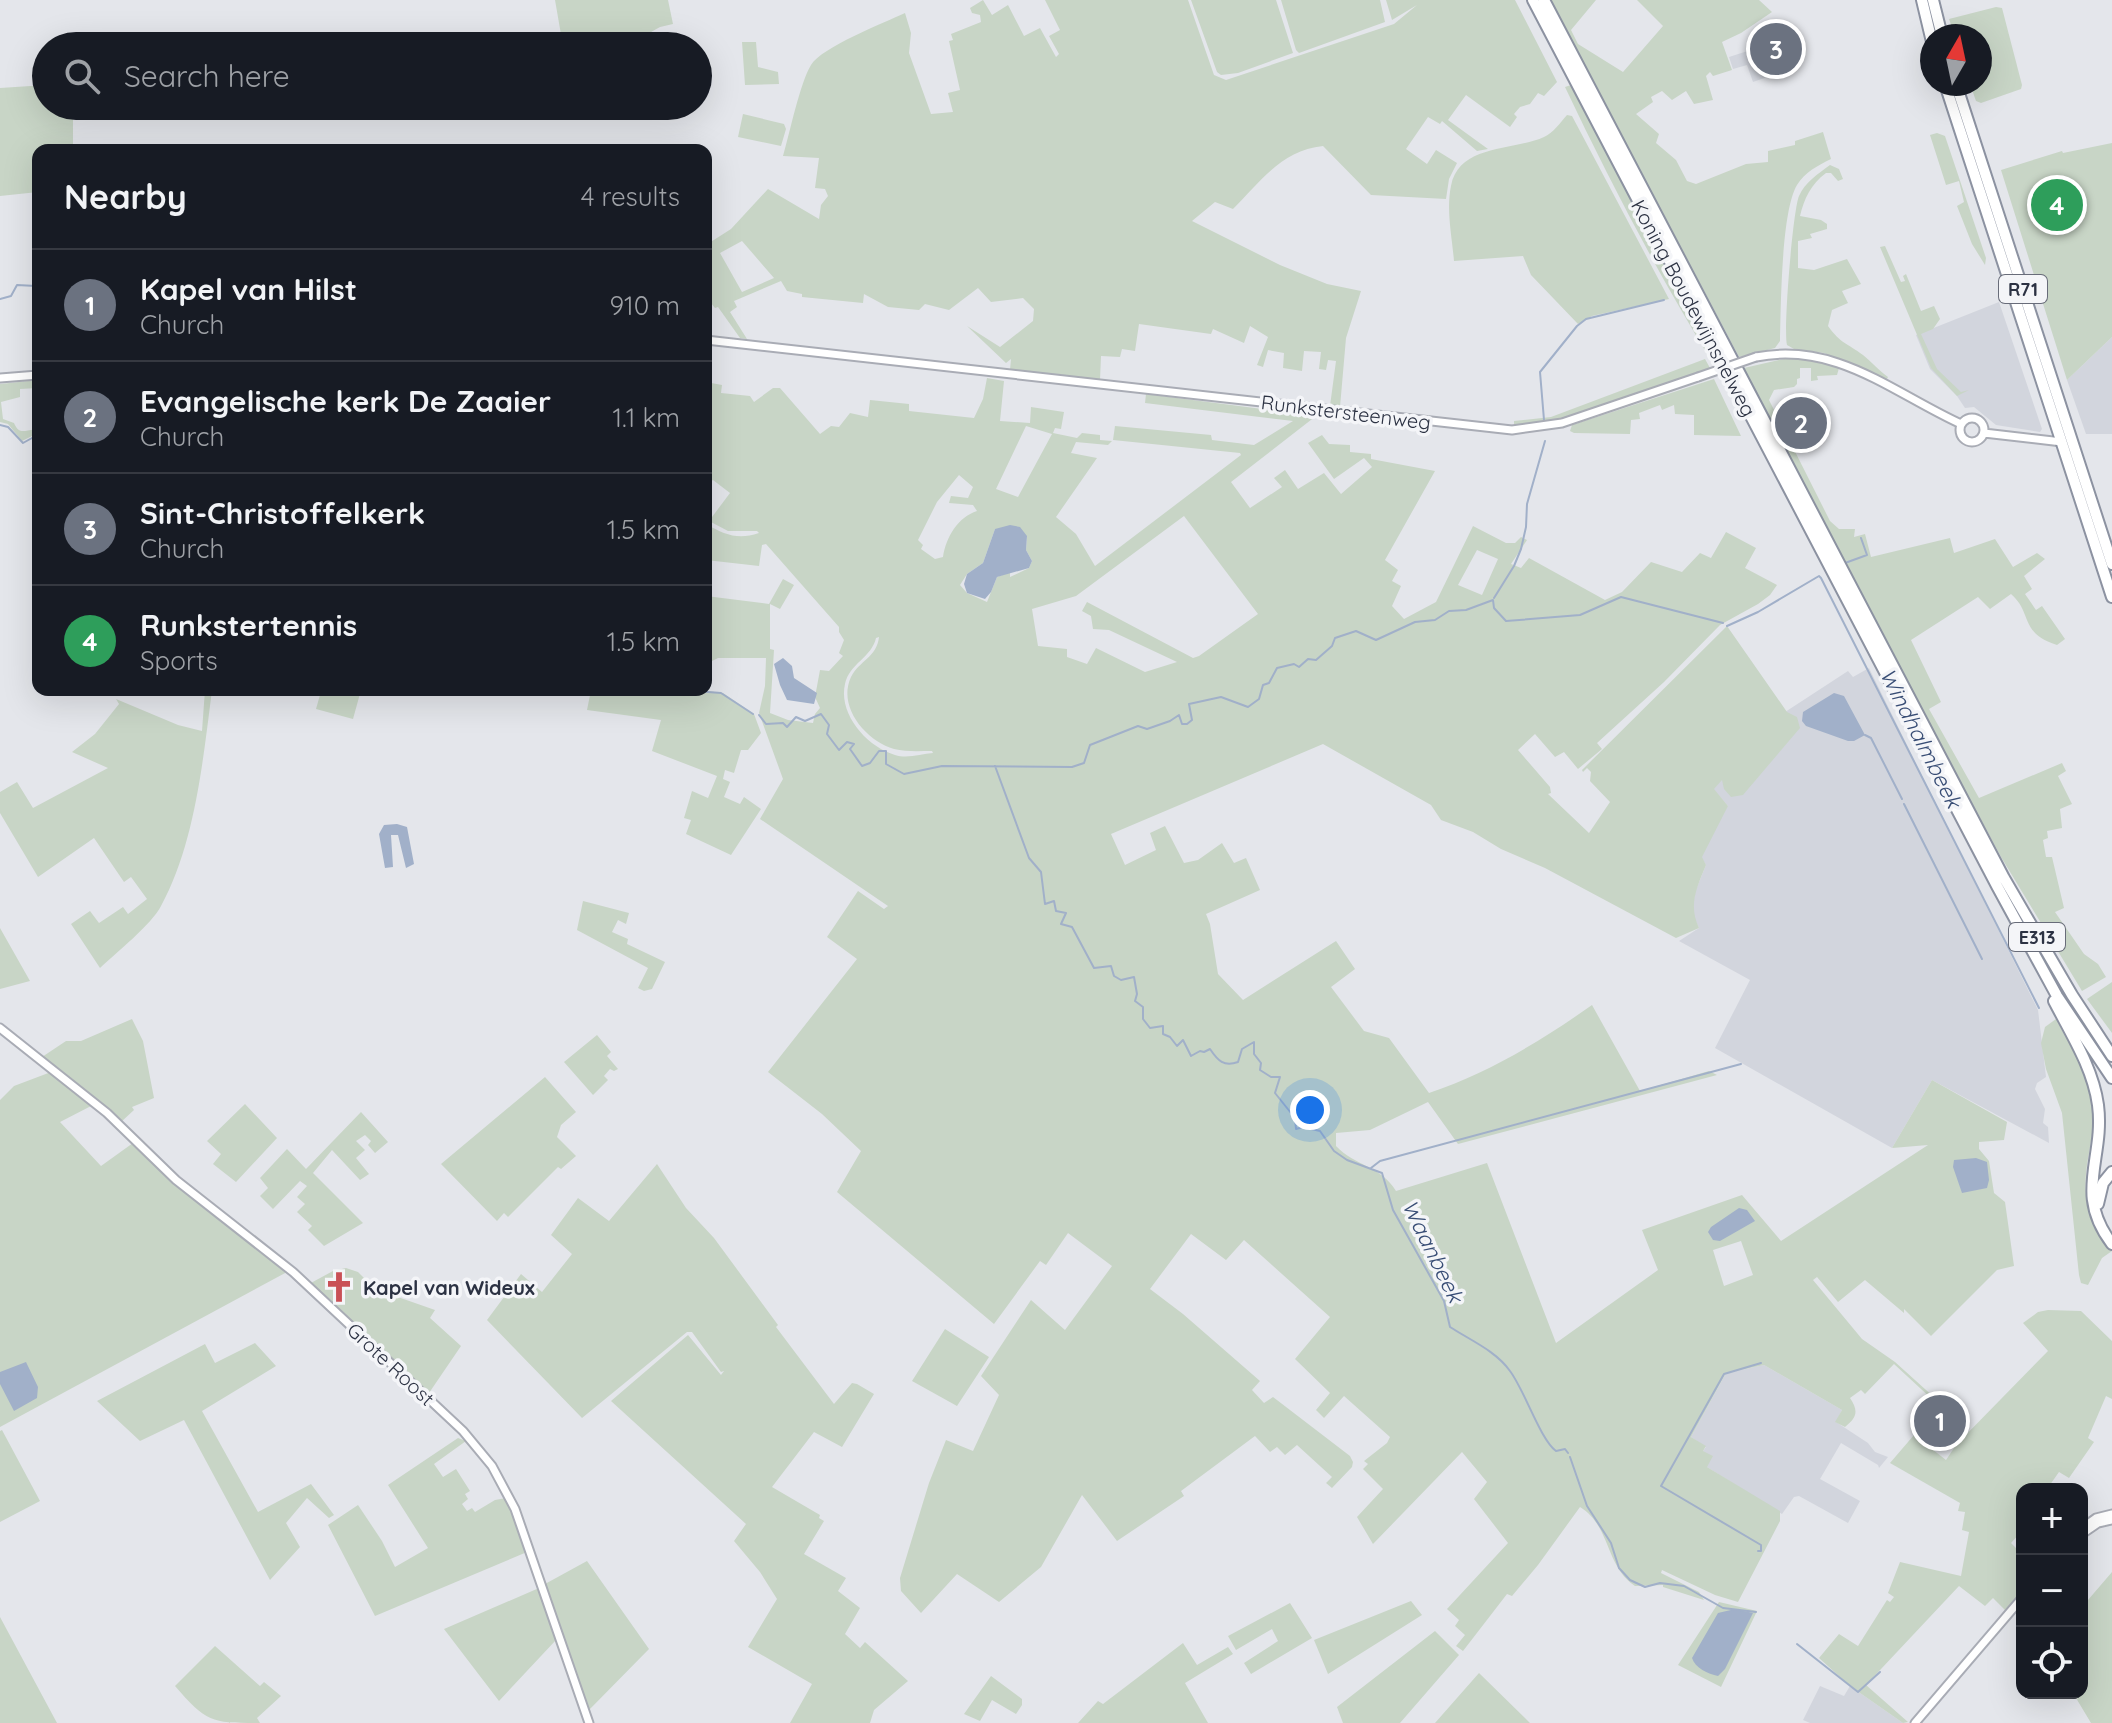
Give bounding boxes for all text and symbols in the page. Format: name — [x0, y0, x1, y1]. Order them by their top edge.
pin: 3 — [1750, 19, 1802, 79]
north arrow — [1920, 24, 1992, 96]
search box — [32, 32, 712, 120]
icon: search — [60, 54, 104, 98]
text: Search here — [124, 57, 290, 95]
text: Nearby — [64, 175, 187, 218]
pin: 4 — [2031, 175, 2083, 235]
text: 4 results — [581, 180, 680, 213]
street label: Koning Boudewijnsnelweg — [1626, 195, 1762, 421]
text: Kapel van Hilst — [140, 270, 357, 308]
road number: R71 — [1999, 275, 2047, 303]
text: 1 — [85, 289, 95, 322]
text: 910 m — [609, 289, 680, 322]
text: Church — [140, 308, 224, 341]
text: Evangelische kerk De Zaaier — [140, 382, 551, 420]
street label: Runkstersteenweg — [1260, 389, 1432, 435]
pin: 2 — [1775, 393, 1827, 453]
text: 2 — [83, 401, 97, 434]
text: 1.1 km — [612, 401, 680, 434]
text: Church — [140, 420, 224, 453]
text: Sint-Christoffelkerk — [140, 494, 425, 532]
text: 3 — [83, 513, 97, 546]
text: 1.5 km — [607, 513, 680, 546]
text: Church — [140, 532, 224, 565]
text: Runkstertennis — [140, 606, 357, 644]
text: 4 — [82, 625, 98, 658]
text: 1.5 km — [607, 625, 680, 658]
text: Sports — [140, 644, 218, 677]
water label: Windhalmbeek — [1874, 664, 1969, 814]
road number: E313 — [2009, 923, 2065, 951]
your location — [1290, 1090, 1330, 1130]
water label: Waanbeek — [1396, 1195, 1471, 1309]
church icon: Kapel van Wideux — [322, 1270, 356, 1304]
place label: Kapel van Wideux — [363, 1275, 535, 1300]
street label: Grote Roost — [342, 1317, 440, 1411]
pin: 1 — [1914, 1391, 1966, 1451]
map controls — [2016, 1483, 2088, 1699]
button: + — [2016, 1483, 2088, 1555]
button: − — [2016, 1555, 2088, 1627]
button: locate — [2016, 1627, 2088, 1699]

